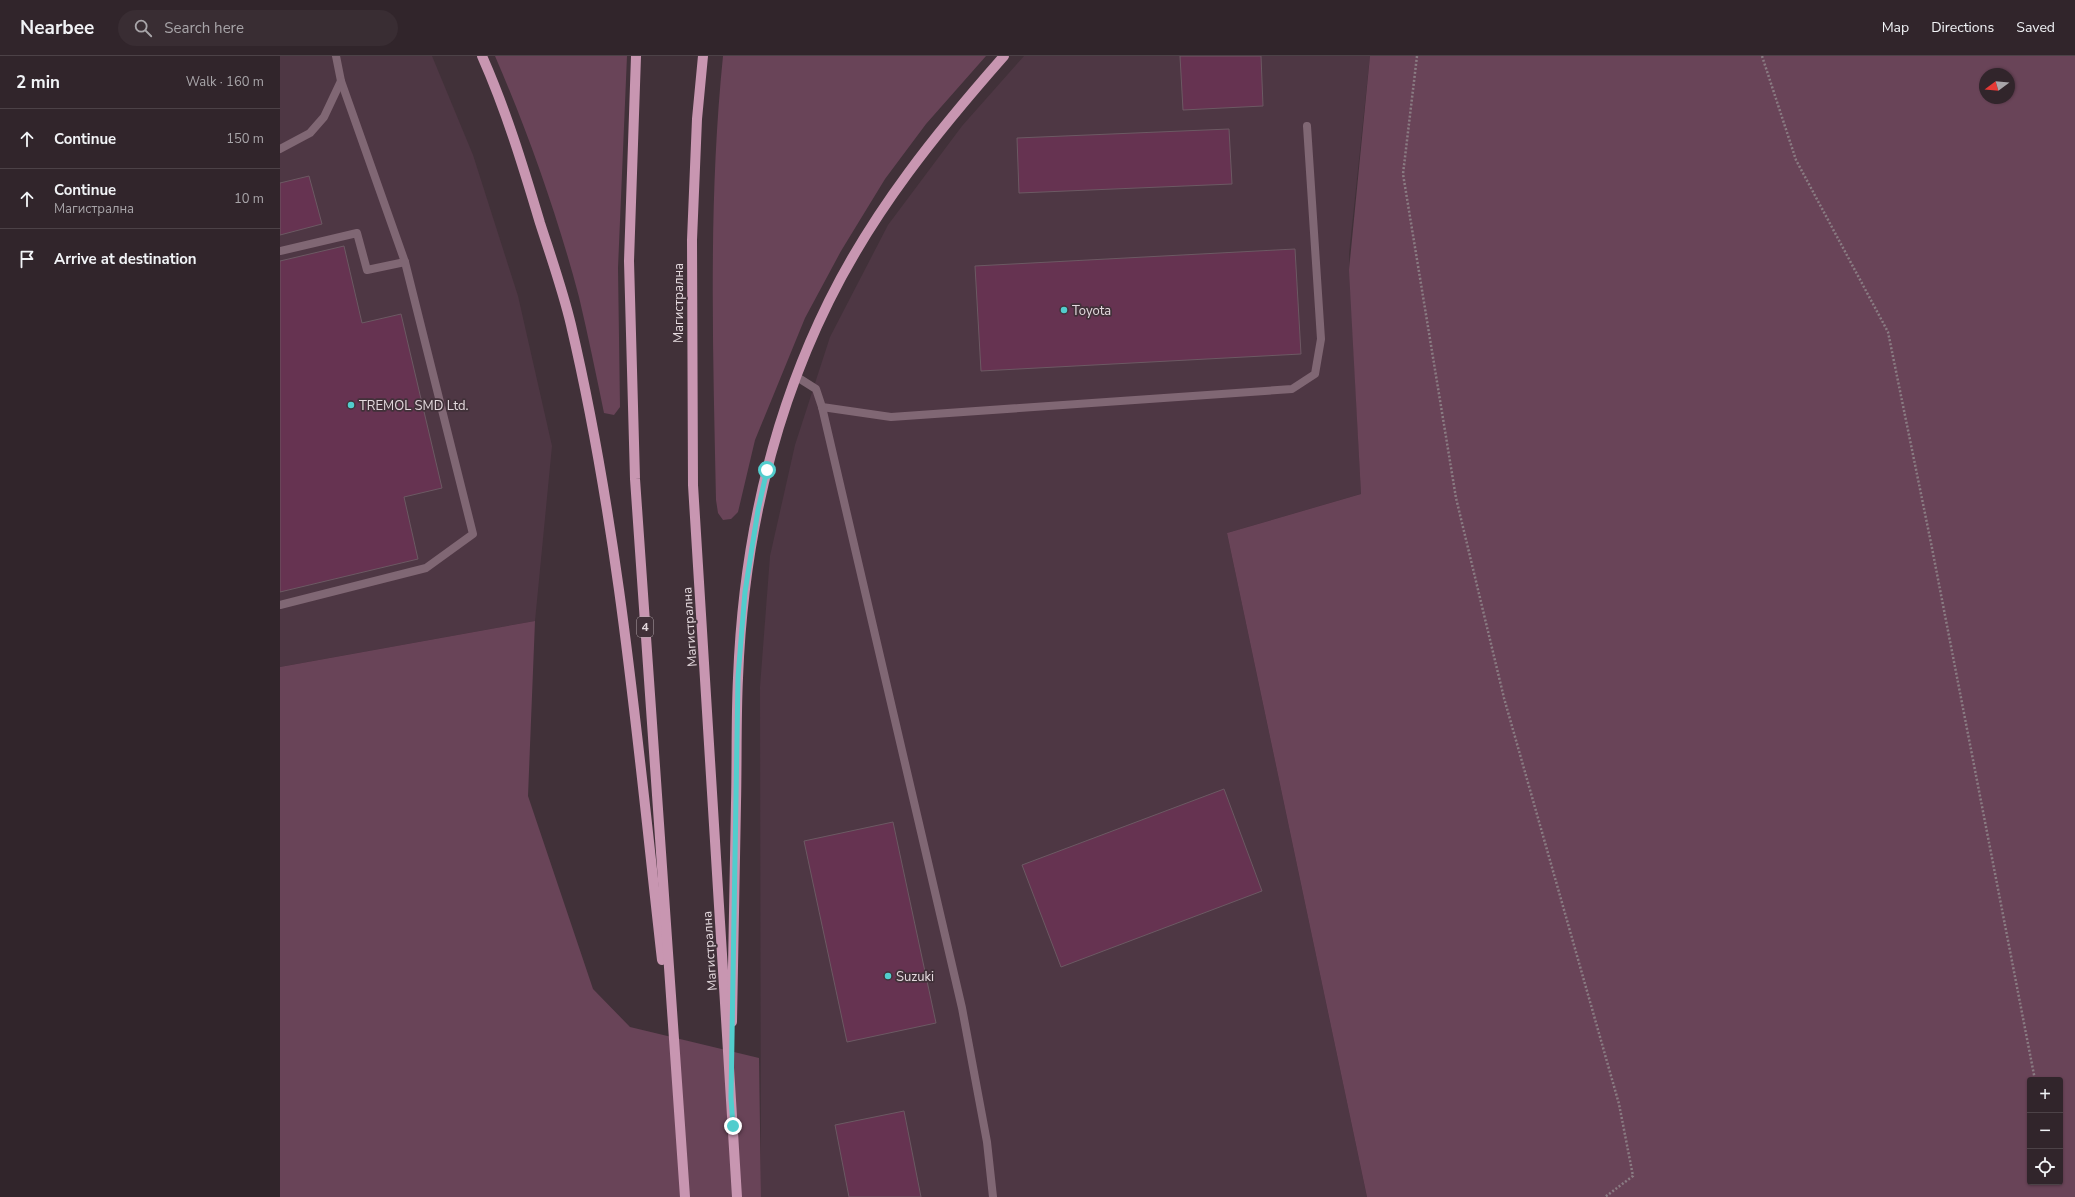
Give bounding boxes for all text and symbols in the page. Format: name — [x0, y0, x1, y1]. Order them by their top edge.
search box — [118, 10, 398, 46]
text: Nearbee — [20, 15, 94, 41]
icon: search — [132, 17, 154, 39]
text: Search here — [164, 18, 244, 38]
text: Map — [1882, 18, 1909, 37]
text: Directions — [1931, 18, 1994, 37]
text: Saved — [2016, 18, 2055, 37]
north arrow — [1979, 68, 2015, 104]
text: 2 min — [16, 71, 60, 94]
text: Walk · 160 m — [186, 73, 264, 91]
icon: ahead — [16, 128, 38, 150]
text: Continue — [54, 129, 116, 149]
text: 150 m — [226, 130, 264, 148]
text: Continue — [54, 180, 116, 200]
icon: ahead — [16, 188, 38, 210]
text: 10 m — [234, 190, 264, 208]
text: Магистрална — [54, 200, 134, 218]
icon: arrive — [16, 248, 38, 270]
text: Arrive at destination — [54, 249, 197, 269]
street label: Магистрална — [670, 263, 688, 343]
place label: Toyota — [1072, 302, 1111, 320]
marker: Toyota — [1059, 305, 1069, 315]
place label: TREMOL SMD Ltd. — [359, 397, 468, 415]
marker: TREMOL SMD Ltd. — [346, 400, 356, 410]
route start — [758, 461, 776, 479]
street label: Магистрална — [678, 586, 702, 668]
road number: 4 — [637, 617, 653, 637]
street label: Магистрална — [698, 910, 722, 992]
place label: Suzuki — [896, 968, 934, 986]
marker: Suzuki — [883, 971, 893, 981]
map controls — [2027, 1077, 2063, 1185]
button: + — [2027, 1077, 2063, 1113]
button: − — [2027, 1113, 2063, 1149]
route end — [724, 1117, 742, 1135]
button: locate — [2027, 1149, 2063, 1185]

